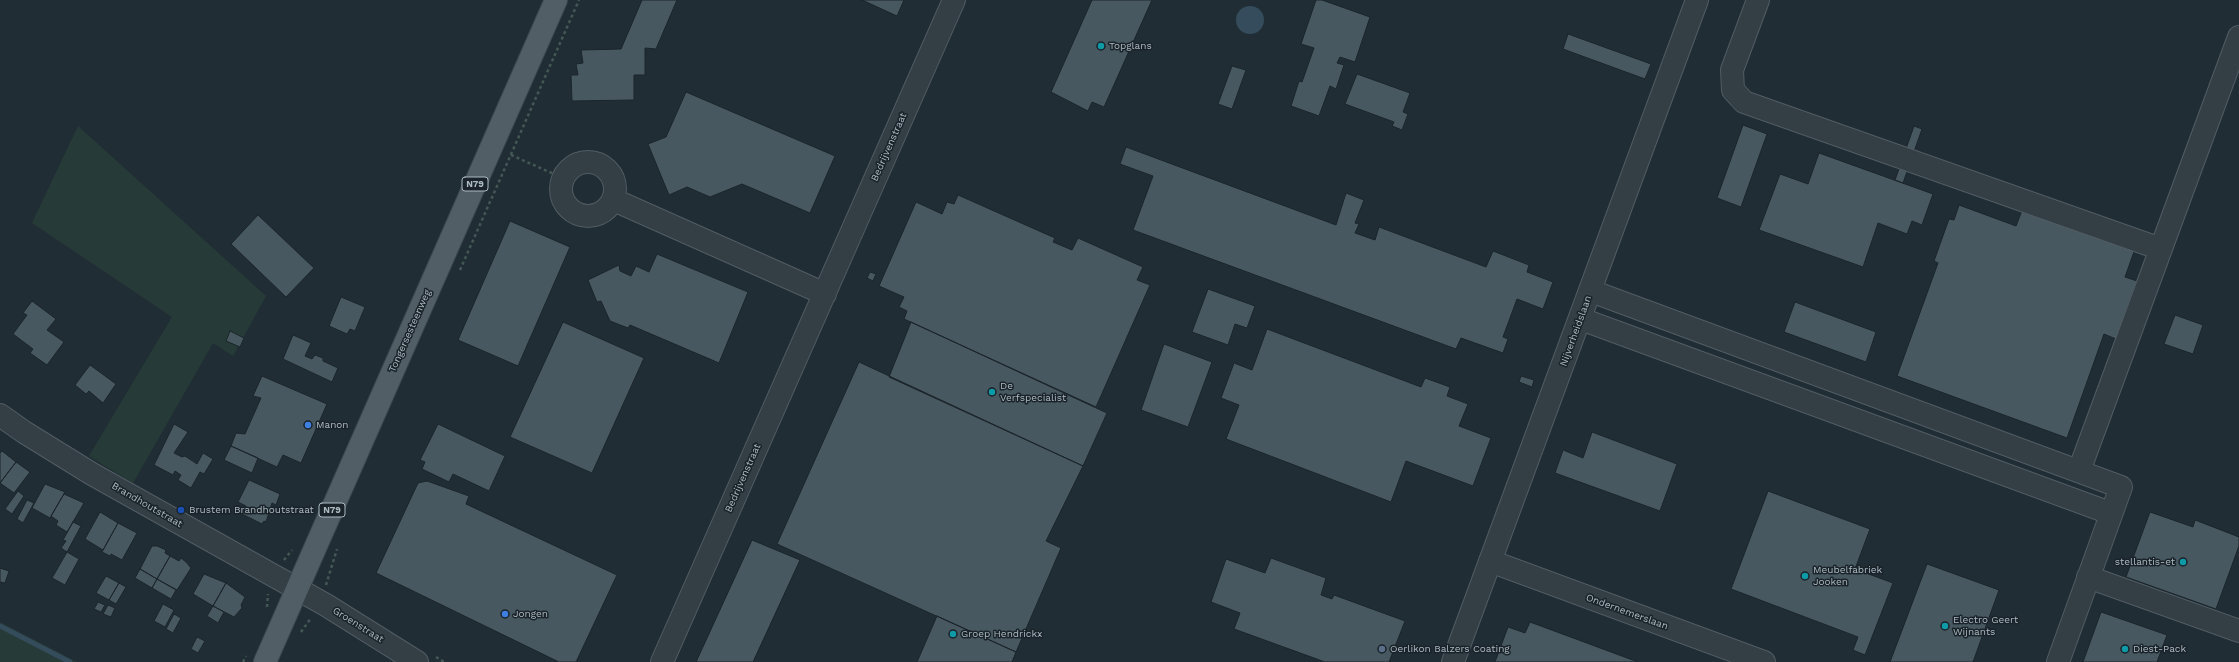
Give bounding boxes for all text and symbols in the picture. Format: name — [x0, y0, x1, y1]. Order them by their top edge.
place label: Topglans — [1109, 40, 1152, 52]
marker: Topglans — [1096, 41, 1106, 51]
street label: Bedrijvenstraat — [869, 111, 909, 183]
road number: N79 — [462, 177, 488, 191]
street label: Tongersesteenweg — [386, 288, 434, 374]
street label: Nijverheidslaan — [1558, 294, 1594, 368]
place label: De Verfspecialist — [1000, 380, 1066, 404]
marker: De Verfspecialist — [987, 387, 997, 397]
place label: Manon — [316, 419, 349, 431]
marker: Manon — [303, 420, 313, 430]
street label: Bedrijvenstraat — [723, 442, 763, 514]
street label: Brandhoutstraat — [109, 480, 185, 530]
road number: N79 — [319, 503, 345, 517]
place label: Brustem Brandhoutstraat — [189, 504, 314, 516]
marker: Brustem Brandhoutstraat — [176, 505, 186, 515]
place label: stellantis-et — [2115, 556, 2175, 568]
marker: stellantis-et — [2178, 557, 2188, 567]
place label: Meubelfabriek Jooken — [1813, 564, 1882, 588]
marker: Meubelfabriek Jooken — [1800, 571, 1810, 581]
street label: Ondernemerslaan — [1584, 592, 1670, 632]
street label: Groenstraat — [330, 605, 386, 645]
place label: Jongen — [513, 608, 548, 620]
marker: Jongen — [500, 609, 510, 619]
place label: Electro Geert Wijnants — [1953, 614, 2018, 638]
marker: Electro Geert Wijnants — [1940, 621, 1950, 631]
place label: Groep Hendrickx — [961, 628, 1042, 640]
marker: Groep Hendrickx — [948, 629, 958, 639]
place label: Oerlikon Balzers Coating — [1390, 643, 1510, 655]
place label: Diest-Pack — [2133, 643, 2186, 655]
marker: Oerlikon Balzers Coating — [1377, 644, 1387, 654]
marker: Diest-Pack — [2120, 644, 2130, 654]

